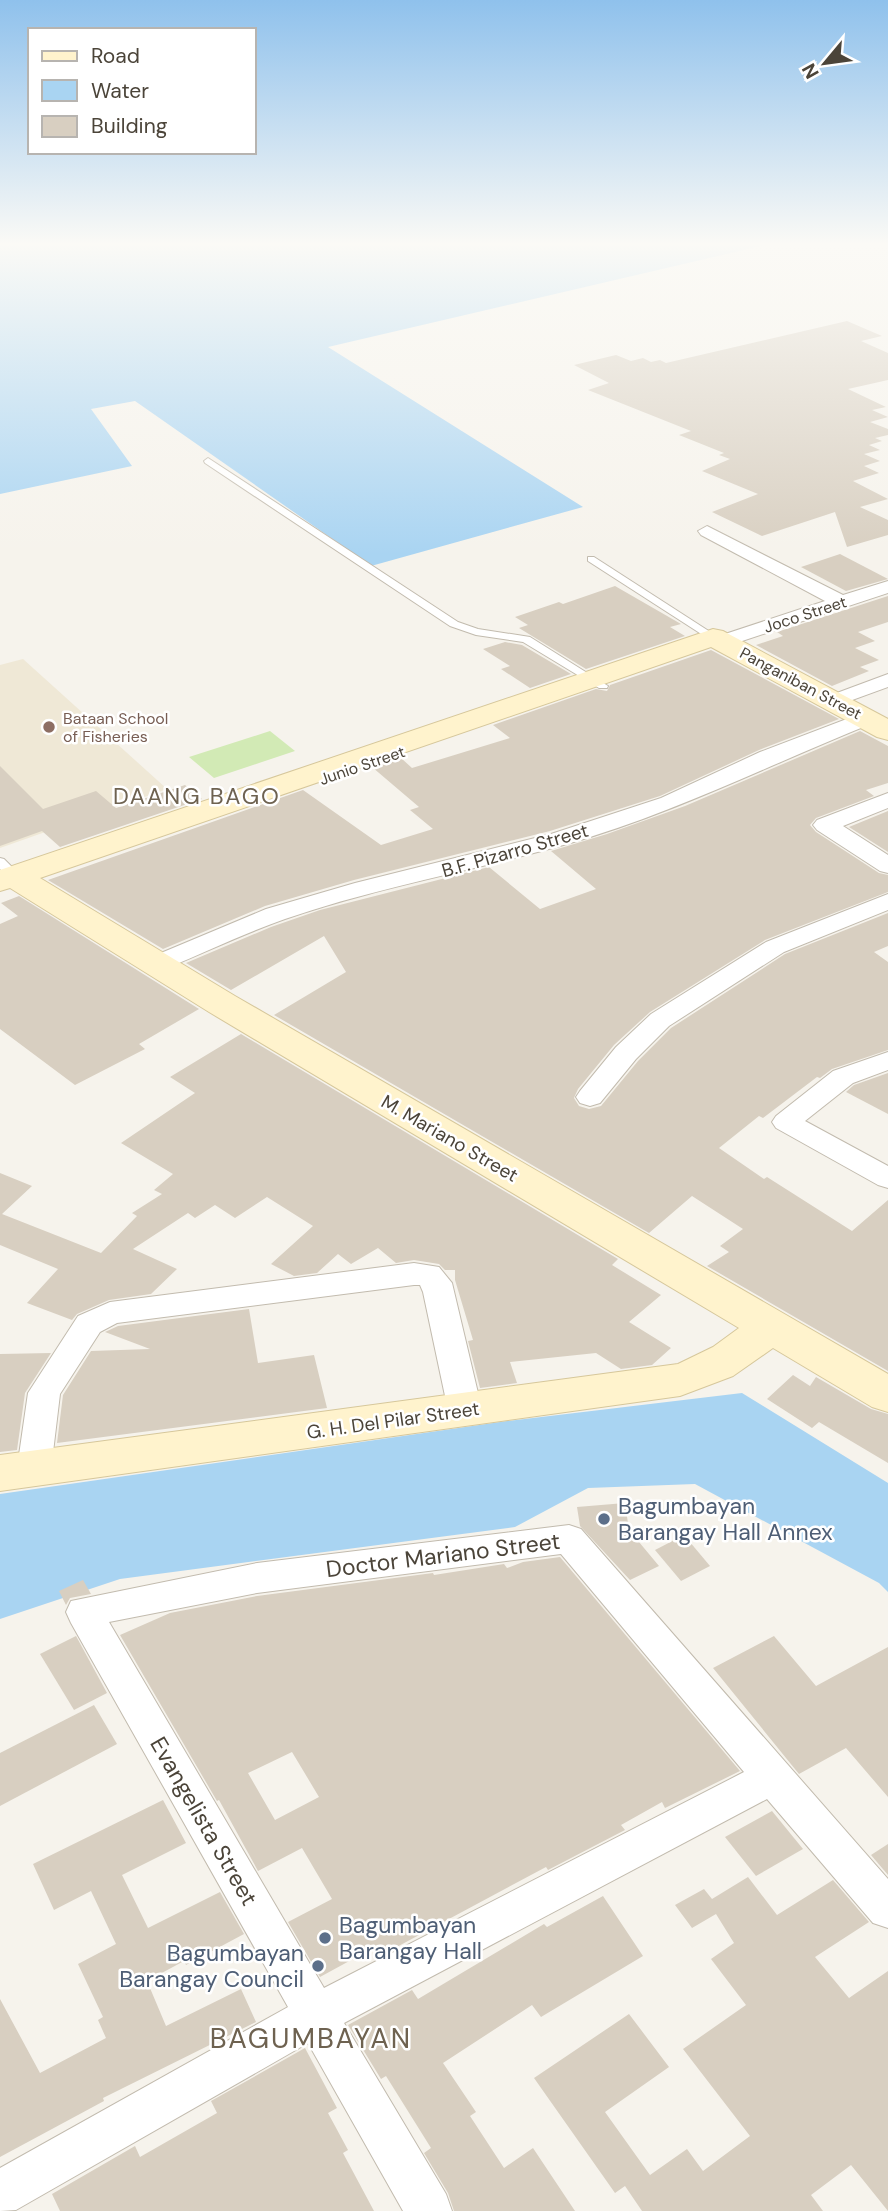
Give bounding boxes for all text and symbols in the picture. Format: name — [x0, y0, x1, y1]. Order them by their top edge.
legend — [28, 28, 256, 154]
north arrow — [790, 28, 860, 98]
text: Road — [91, 42, 140, 70]
text: N — [796, 59, 825, 83]
text: Water — [91, 77, 149, 105]
text: Building — [91, 112, 168, 140]
street label: Joco Street — [761, 591, 849, 638]
street label: Panganiban Street — [736, 642, 865, 724]
place label: Bataan School of Fisheries — [63, 708, 168, 747]
marker: Bataan School of Fisheries — [41, 719, 57, 735]
street label: Junio Street — [317, 741, 408, 790]
district label: DAANG BAGO — [113, 781, 281, 811]
street label: B.F. Pizarro Street — [439, 818, 591, 883]
street label: M. Mariano Street — [377, 1089, 523, 1188]
street label: G. H. Del Pilar Street — [305, 1396, 481, 1445]
place label: Bagumbayan Barangay Hall Annex — [618, 1491, 833, 1547]
marker: Bagumbayan Barangay Hall Annex — [596, 1511, 612, 1527]
street label: Doctor Mariano Street — [324, 1526, 562, 1584]
street label: Evangelista Street — [143, 1731, 265, 1911]
place label: Bagumbayan Barangay Hall — [339, 1910, 482, 1966]
marker: Bagumbayan Barangay Hall — [317, 1930, 333, 1946]
place label: Bagumbayan Barangay Council — [119, 1938, 304, 1994]
marker: Bagumbayan Barangay Council — [310, 1958, 326, 1974]
district label: BAGUMBAYAN — [210, 2020, 412, 2057]

